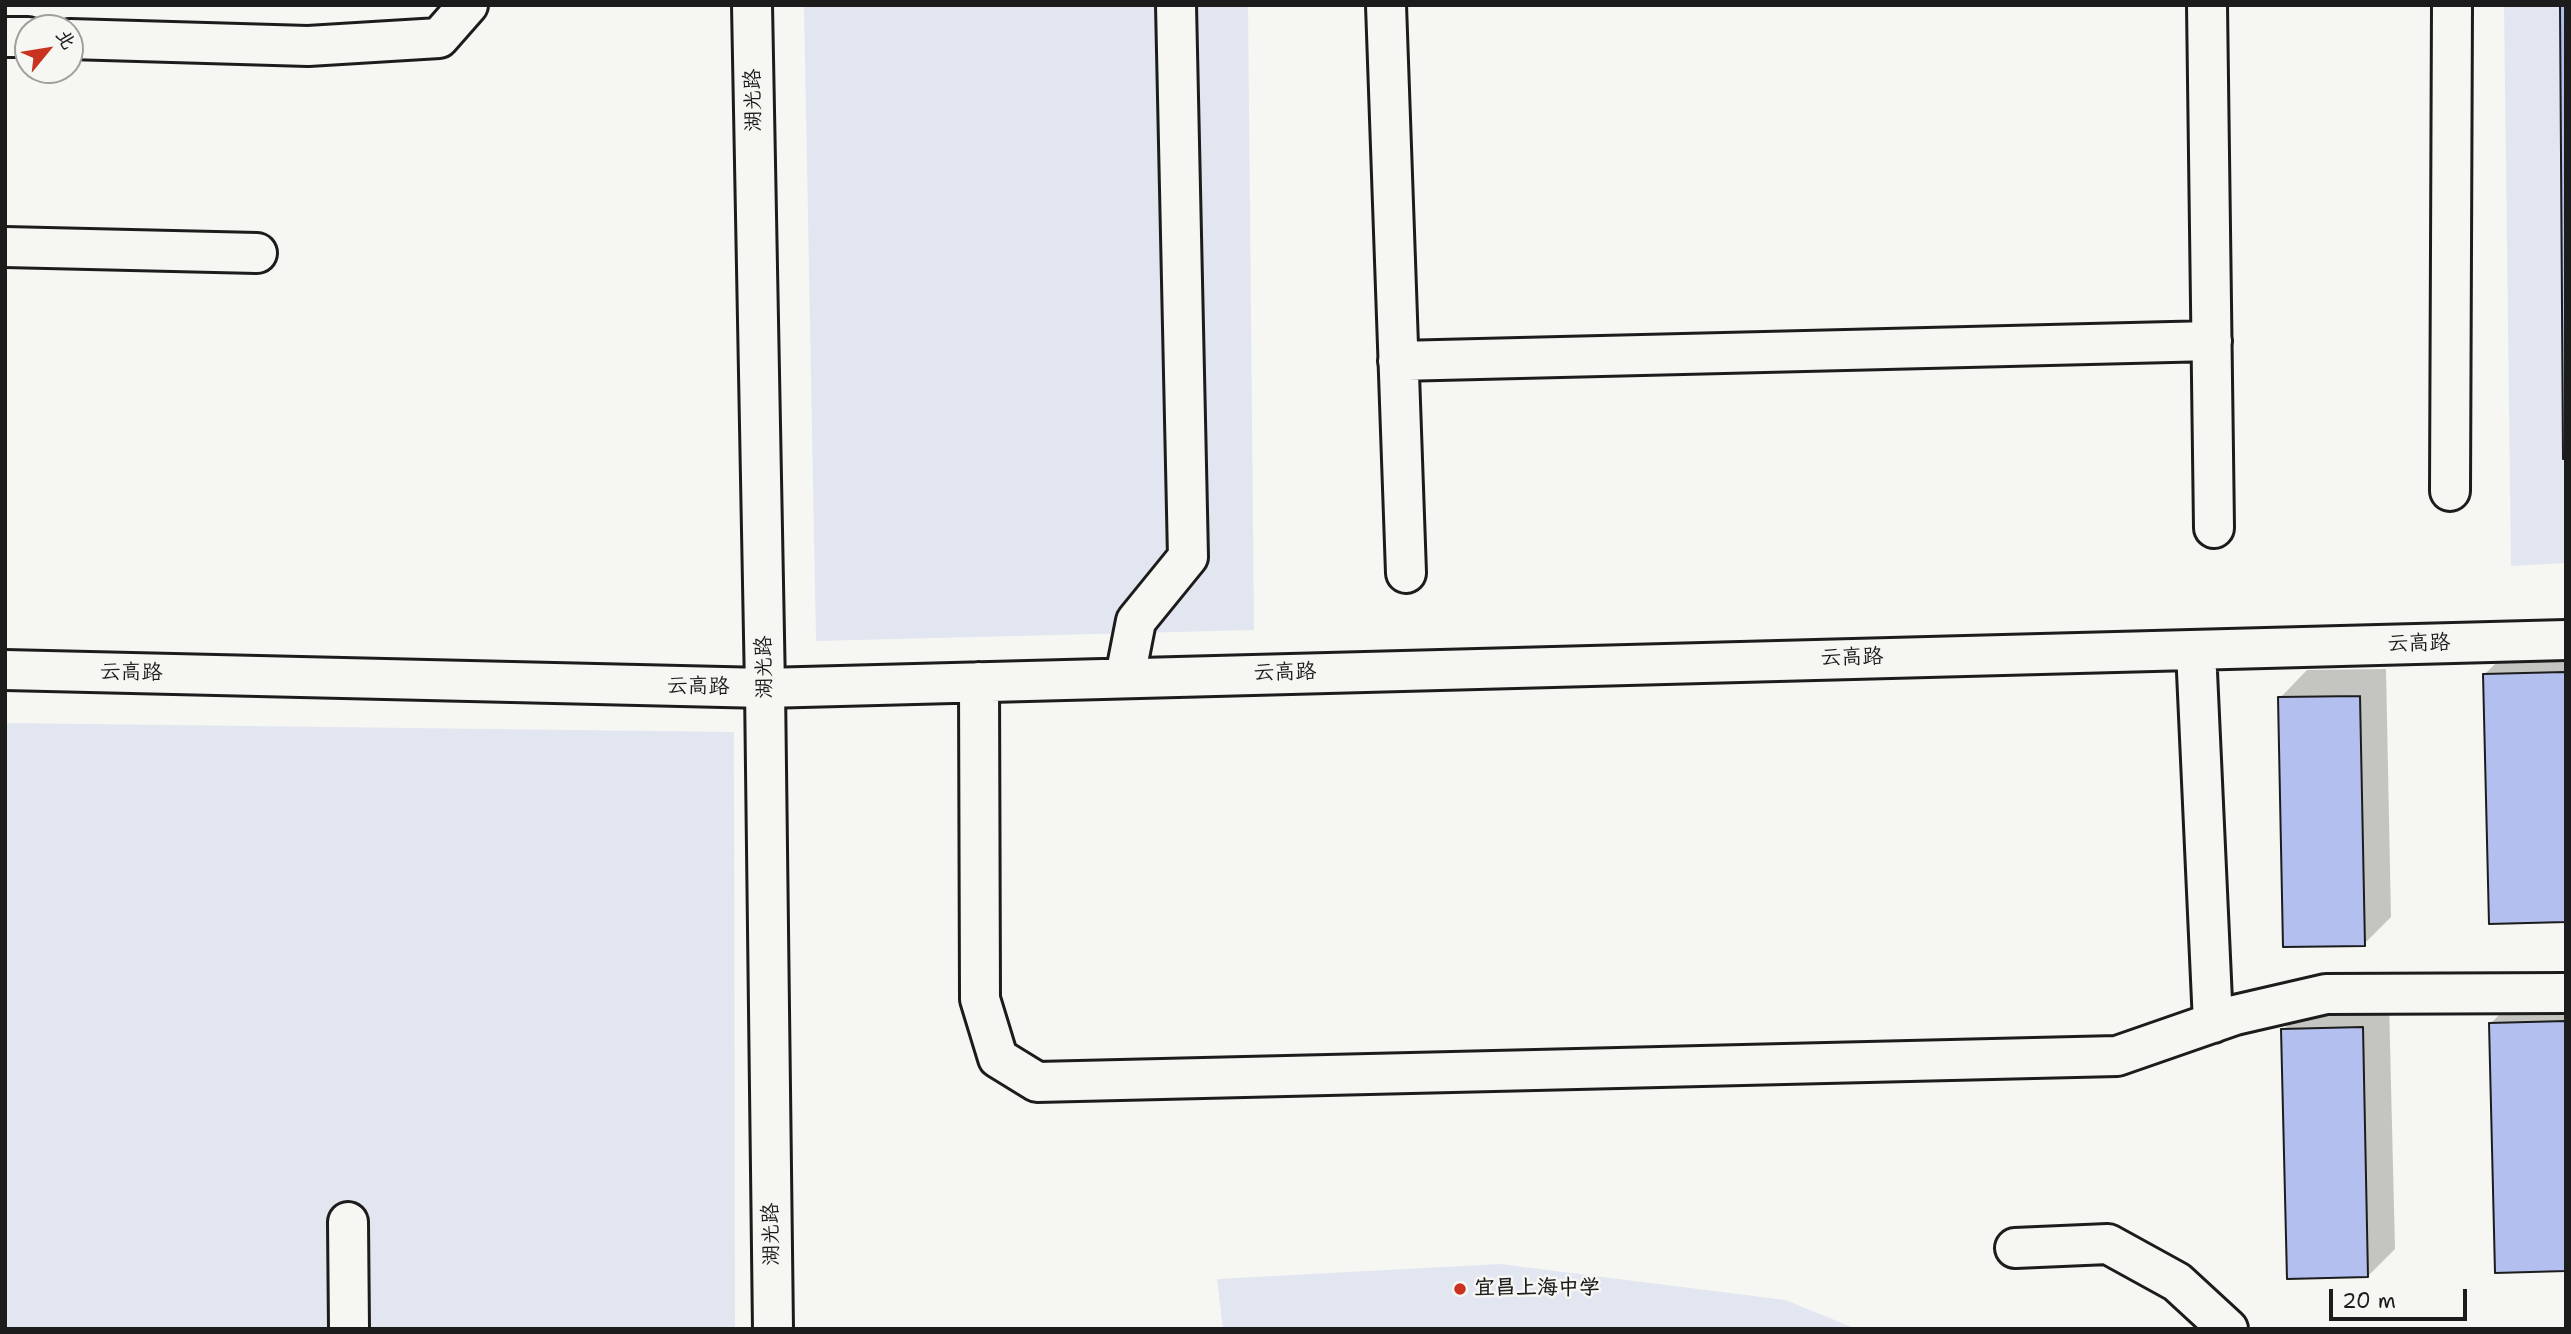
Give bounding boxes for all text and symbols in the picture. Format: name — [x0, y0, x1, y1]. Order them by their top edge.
north arrow — [14, 14, 84, 84]
text: 北 — [50, 25, 81, 54]
street label: 湖光路 — [741, 68, 767, 132]
street label: 云高路 — [2387, 631, 2451, 657]
street label: 湖光路 — [752, 635, 778, 699]
street label: 云高路 — [1820, 645, 1884, 671]
street label: 云高路 — [99, 660, 163, 686]
street label: 云高路 — [1253, 660, 1317, 686]
street label: 云高路 — [666, 674, 730, 700]
street label: 湖光路 — [759, 1202, 785, 1266]
scale bar — [2333, 1274, 2471, 1318]
place label: 宜昌上海中学 — [1474, 1276, 1600, 1302]
marker: 宜昌上海中学 — [1452, 1281, 1468, 1297]
text: 20 m — [2342, 1287, 2396, 1315]

